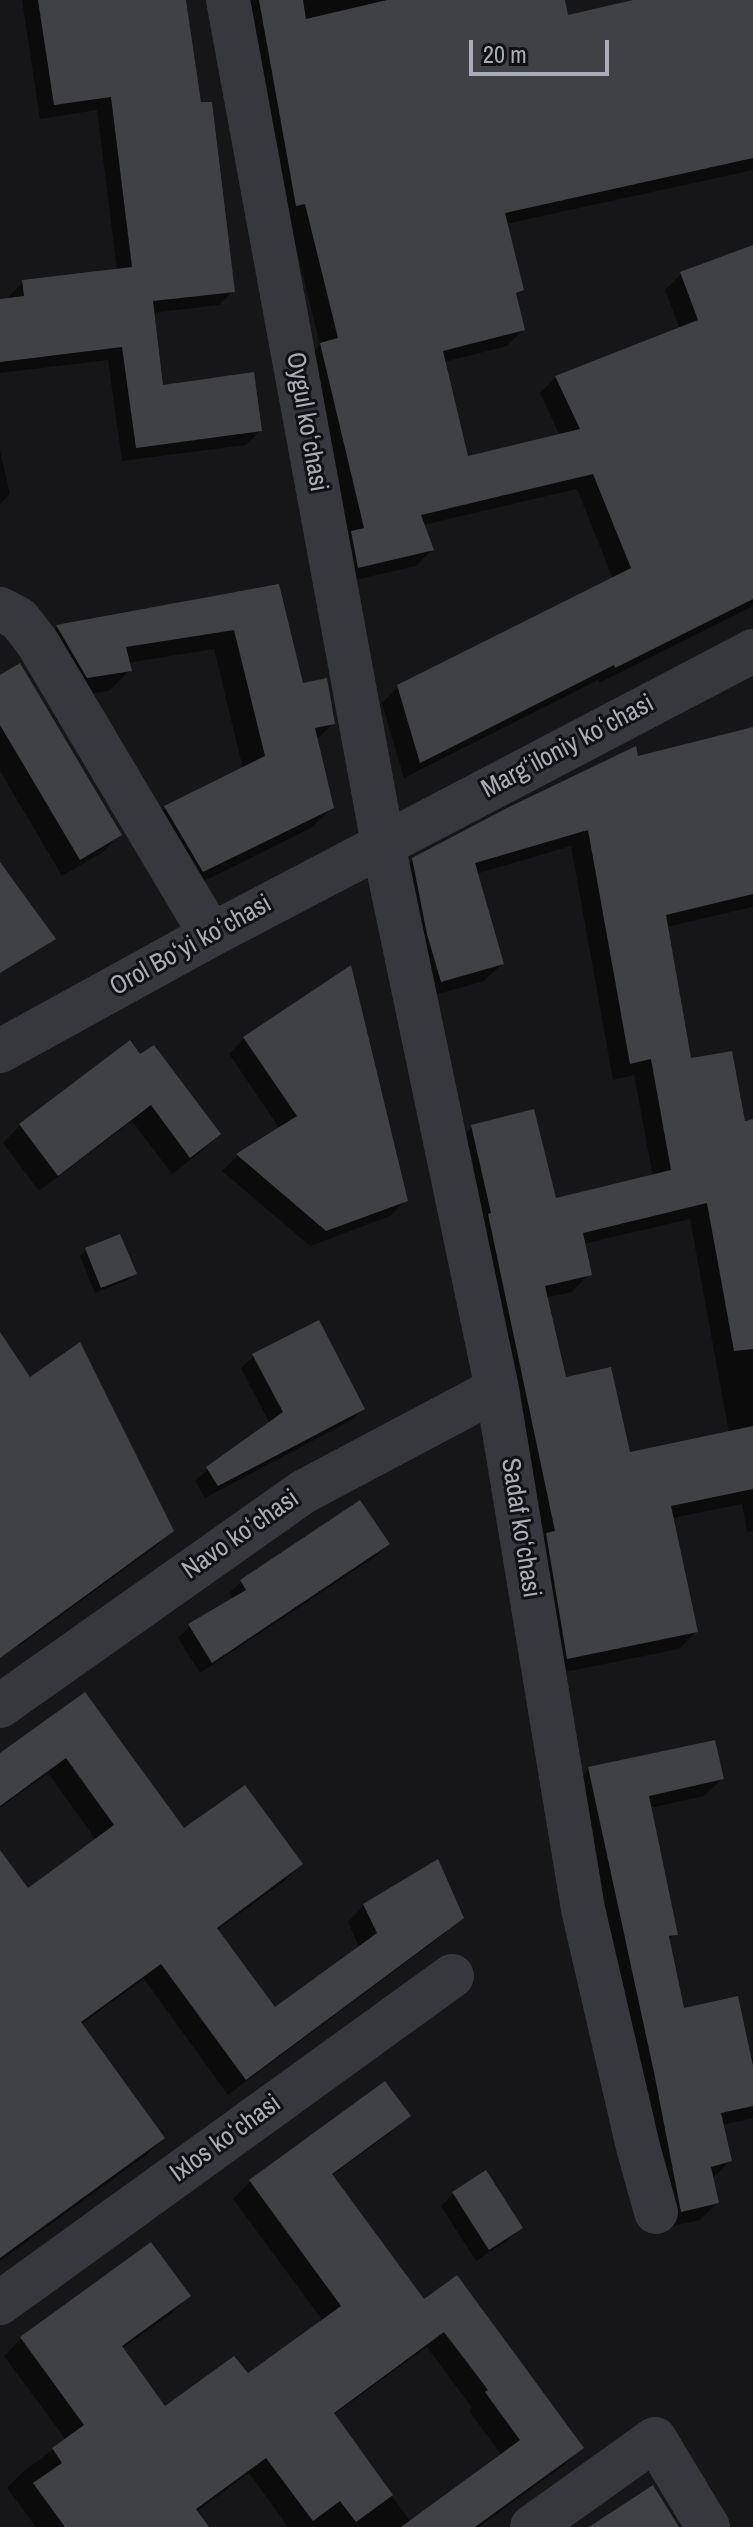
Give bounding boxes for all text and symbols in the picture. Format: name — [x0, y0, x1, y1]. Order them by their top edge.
scale bar — [473, 24, 613, 74]
text: 20 m — [483, 38, 527, 70]
street label: Oygul koʻchasi — [278, 350, 334, 494]
street label: Margʻiloniy koʻchasi — [477, 689, 659, 805]
street label: Orol Boʻyi koʻchasi — [105, 889, 277, 1003]
street label: Sadaf koʻchasi — [494, 1456, 546, 1600]
street label: Navo koʻchasi — [177, 1484, 305, 1586]
street label: Ixlos koʻchasi — [165, 2088, 287, 2190]

